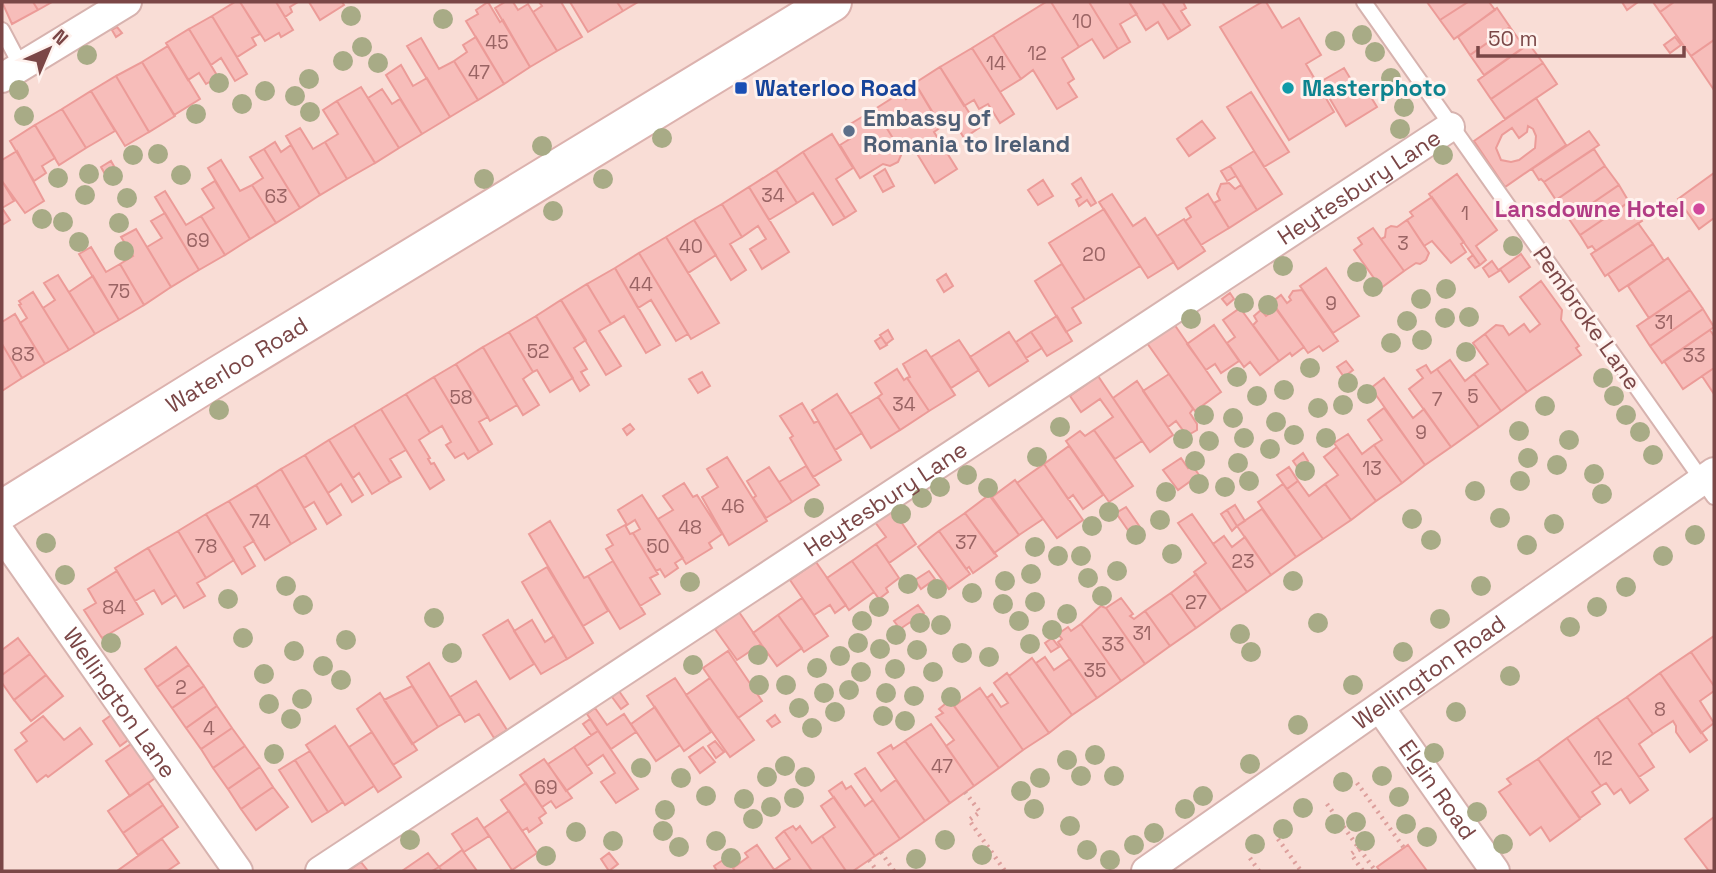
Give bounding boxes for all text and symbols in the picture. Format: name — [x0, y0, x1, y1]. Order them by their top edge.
house number: 10 — [1072, 9, 1092, 34]
north arrow — [14, 14, 84, 84]
scale bar — [1478, 14, 1684, 58]
text: N — [47, 24, 74, 51]
text: 50 m — [1488, 25, 1538, 52]
house number: 45 — [485, 30, 509, 55]
house number: 12 — [1027, 41, 1047, 66]
house number: 14 — [986, 51, 1006, 76]
house number: 47 — [468, 60, 490, 85]
place label: Waterloo Road — [755, 73, 917, 103]
place label: Masterphoto — [1302, 73, 1446, 103]
marker: Waterloo Road — [733, 80, 749, 96]
marker: Masterphoto — [1280, 80, 1296, 96]
place label: Embassy of Romania to Ireland — [863, 103, 1070, 159]
street label: Heytesbury Lane — [1271, 122, 1447, 252]
marker: Embassy of Romania to Ireland — [841, 123, 857, 139]
house number: 34 — [761, 183, 785, 208]
house number: 63 — [264, 184, 288, 209]
place label: Lansdowne Hotel — [1495, 194, 1685, 224]
house number: 1 — [1461, 201, 1469, 226]
marker: Lansdowne Hotel — [1691, 201, 1707, 217]
house number: 69 — [186, 228, 210, 253]
house number: 3 — [1397, 231, 1409, 256]
house number: 40 — [679, 234, 703, 259]
street label: Pembroke Lane — [1526, 240, 1648, 396]
house number: 20 — [1082, 242, 1106, 267]
house number: 44 — [629, 272, 653, 297]
house number: 75 — [108, 279, 130, 304]
house number: 9 — [1325, 291, 1337, 316]
street label: Waterloo Road — [160, 310, 313, 420]
house number: 31 — [1654, 310, 1674, 335]
house number: 52 — [527, 339, 549, 364]
house number: 83 — [11, 342, 35, 367]
house number: 33 — [1683, 343, 1705, 368]
house number: 5 — [1467, 384, 1479, 409]
house number: 58 — [449, 385, 473, 410]
house number: 7 — [1432, 387, 1443, 412]
house number: 34 — [892, 392, 916, 417]
house number: 9 — [1415, 420, 1427, 445]
street label: Heytesbury Lane — [798, 434, 973, 563]
house number: 13 — [1362, 456, 1382, 481]
house number: 46 — [721, 494, 745, 519]
house number: 74 — [249, 509, 271, 534]
house number: 48 — [678, 515, 702, 540]
house number: 37 — [955, 530, 977, 555]
house number: 78 — [195, 534, 217, 559]
house number: 50 — [646, 534, 670, 559]
house number: 23 — [1232, 549, 1254, 574]
house number: 27 — [1185, 590, 1207, 615]
house number: 84 — [102, 595, 126, 620]
street label: Wellington Road — [1347, 608, 1511, 736]
house number: 31 — [1132, 621, 1152, 646]
street label: Wellington Lane — [57, 622, 183, 784]
house number: 33 — [1102, 632, 1124, 657]
house number: 35 — [1084, 658, 1106, 683]
house number: 2 — [175, 675, 187, 700]
house number: 8 — [1654, 697, 1666, 722]
house number: 4 — [203, 716, 215, 741]
street label: Elgin Road — [1392, 734, 1483, 846]
house number: 12 — [1593, 746, 1613, 771]
house number: 47 — [931, 754, 953, 779]
house number: 69 — [534, 775, 558, 800]

